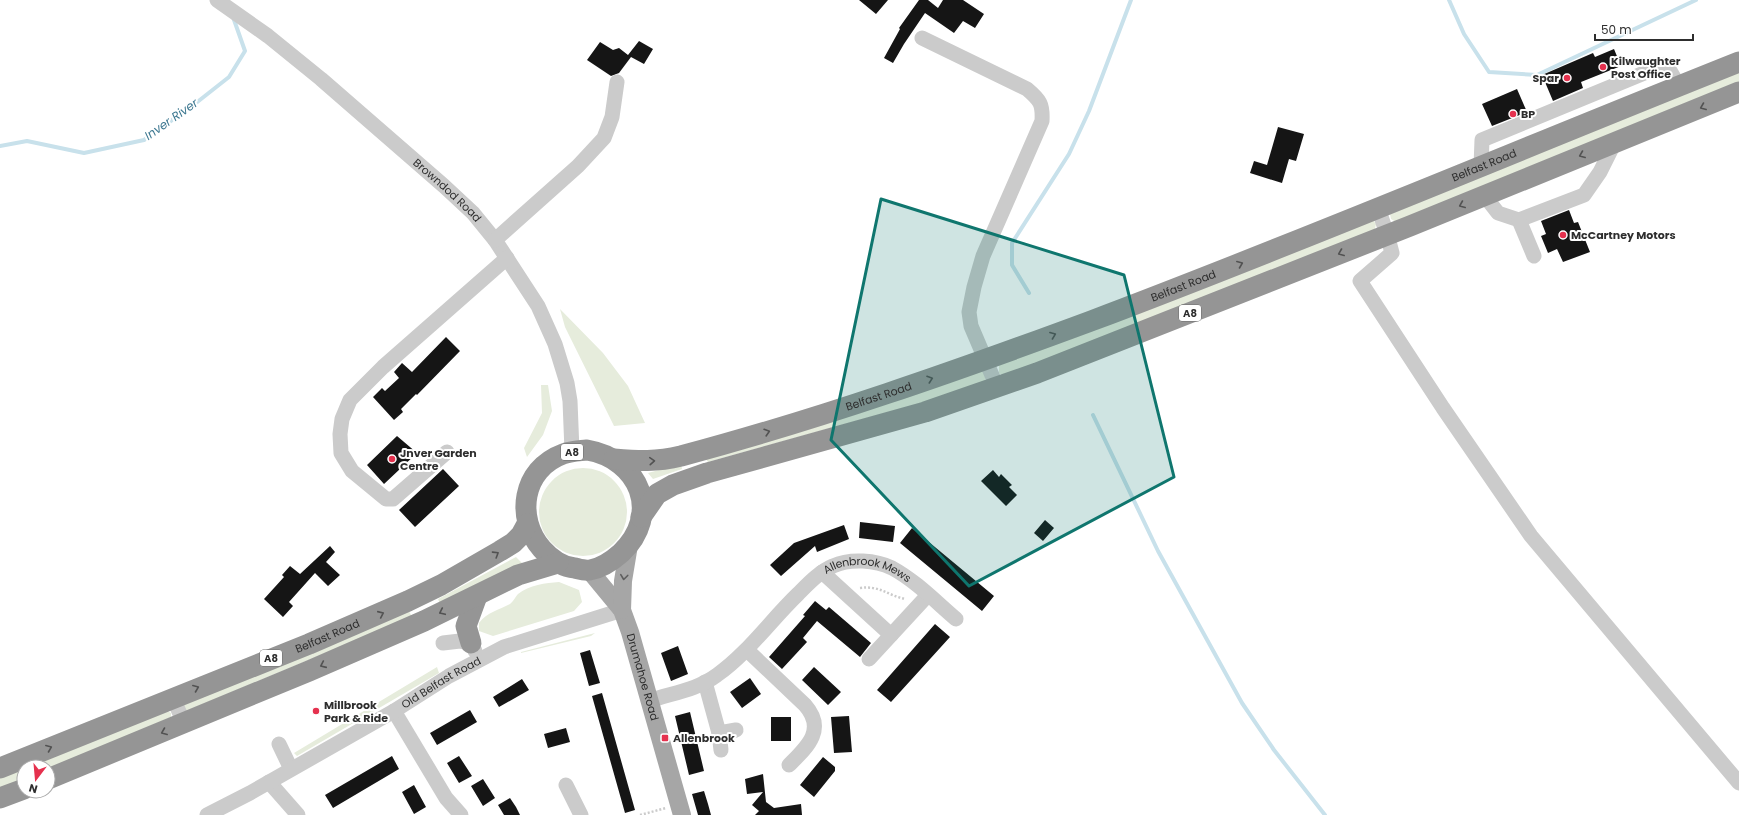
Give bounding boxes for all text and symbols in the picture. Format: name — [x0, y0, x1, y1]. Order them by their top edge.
scale bar — [1595, 16, 1693, 42]
text: 50 m — [1601, 21, 1632, 38]
place label: Kilwaughter Post Office — [1611, 53, 1681, 82]
marker: Kilwaughter Post Office — [1598, 62, 1608, 72]
place label: Spar — [1533, 70, 1559, 86]
marker: Spar — [1562, 73, 1572, 83]
water label: Inver River — [141, 94, 202, 144]
one-way arrow — [1699, 102, 1706, 110]
place label: BP — [1521, 106, 1535, 122]
marker: BP — [1508, 109, 1518, 119]
street label: Belfast Road — [1449, 145, 1519, 186]
one-way arrow — [1579, 151, 1586, 159]
street label: Browndod Road — [410, 155, 485, 225]
one-way arrow — [1459, 200, 1466, 208]
place label: McCartney Motors — [1571, 227, 1676, 243]
marker: McCartney Motors — [1558, 230, 1568, 240]
one-way arrow — [1338, 248, 1345, 256]
one-way arrow — [1235, 261, 1243, 269]
street label: Belfast Road — [1148, 266, 1218, 306]
road number: A8 — [1179, 305, 1201, 321]
one-way arrow — [1049, 331, 1056, 339]
one-way arrow — [927, 375, 934, 384]
street label: Belfast Road — [844, 378, 914, 415]
one-way arrow — [763, 428, 770, 437]
road number: A8 — [561, 444, 583, 460]
place label: Jnver Garden Centre — [400, 445, 477, 474]
marker: Jnver Garden Centre — [387, 454, 397, 464]
one-way arrow — [649, 456, 655, 465]
one-way arrow — [492, 551, 499, 558]
street label: Allenbrook Mews — [820, 553, 915, 586]
one-way arrow — [620, 574, 629, 580]
one-way arrow — [438, 607, 446, 615]
one-way arrow — [377, 610, 384, 618]
street label: Belfast Road — [293, 615, 362, 657]
street label: Drumahoe Road — [623, 631, 663, 723]
road number: A8 — [260, 650, 282, 666]
street label: Old Belfast Road — [398, 653, 484, 713]
one-way arrow — [319, 660, 327, 668]
one-way arrow — [192, 685, 199, 693]
place label: Millbrook Park & Ride — [324, 697, 388, 726]
marker: Millbrook Park & Ride — [311, 706, 321, 716]
one-way arrow — [161, 727, 168, 735]
place label: Allenbrook — [673, 730, 735, 746]
marker: Allenbrook — [660, 733, 670, 743]
one-way arrow — [46, 744, 53, 752]
north arrow — [16, 759, 56, 799]
text: N — [27, 780, 39, 797]

